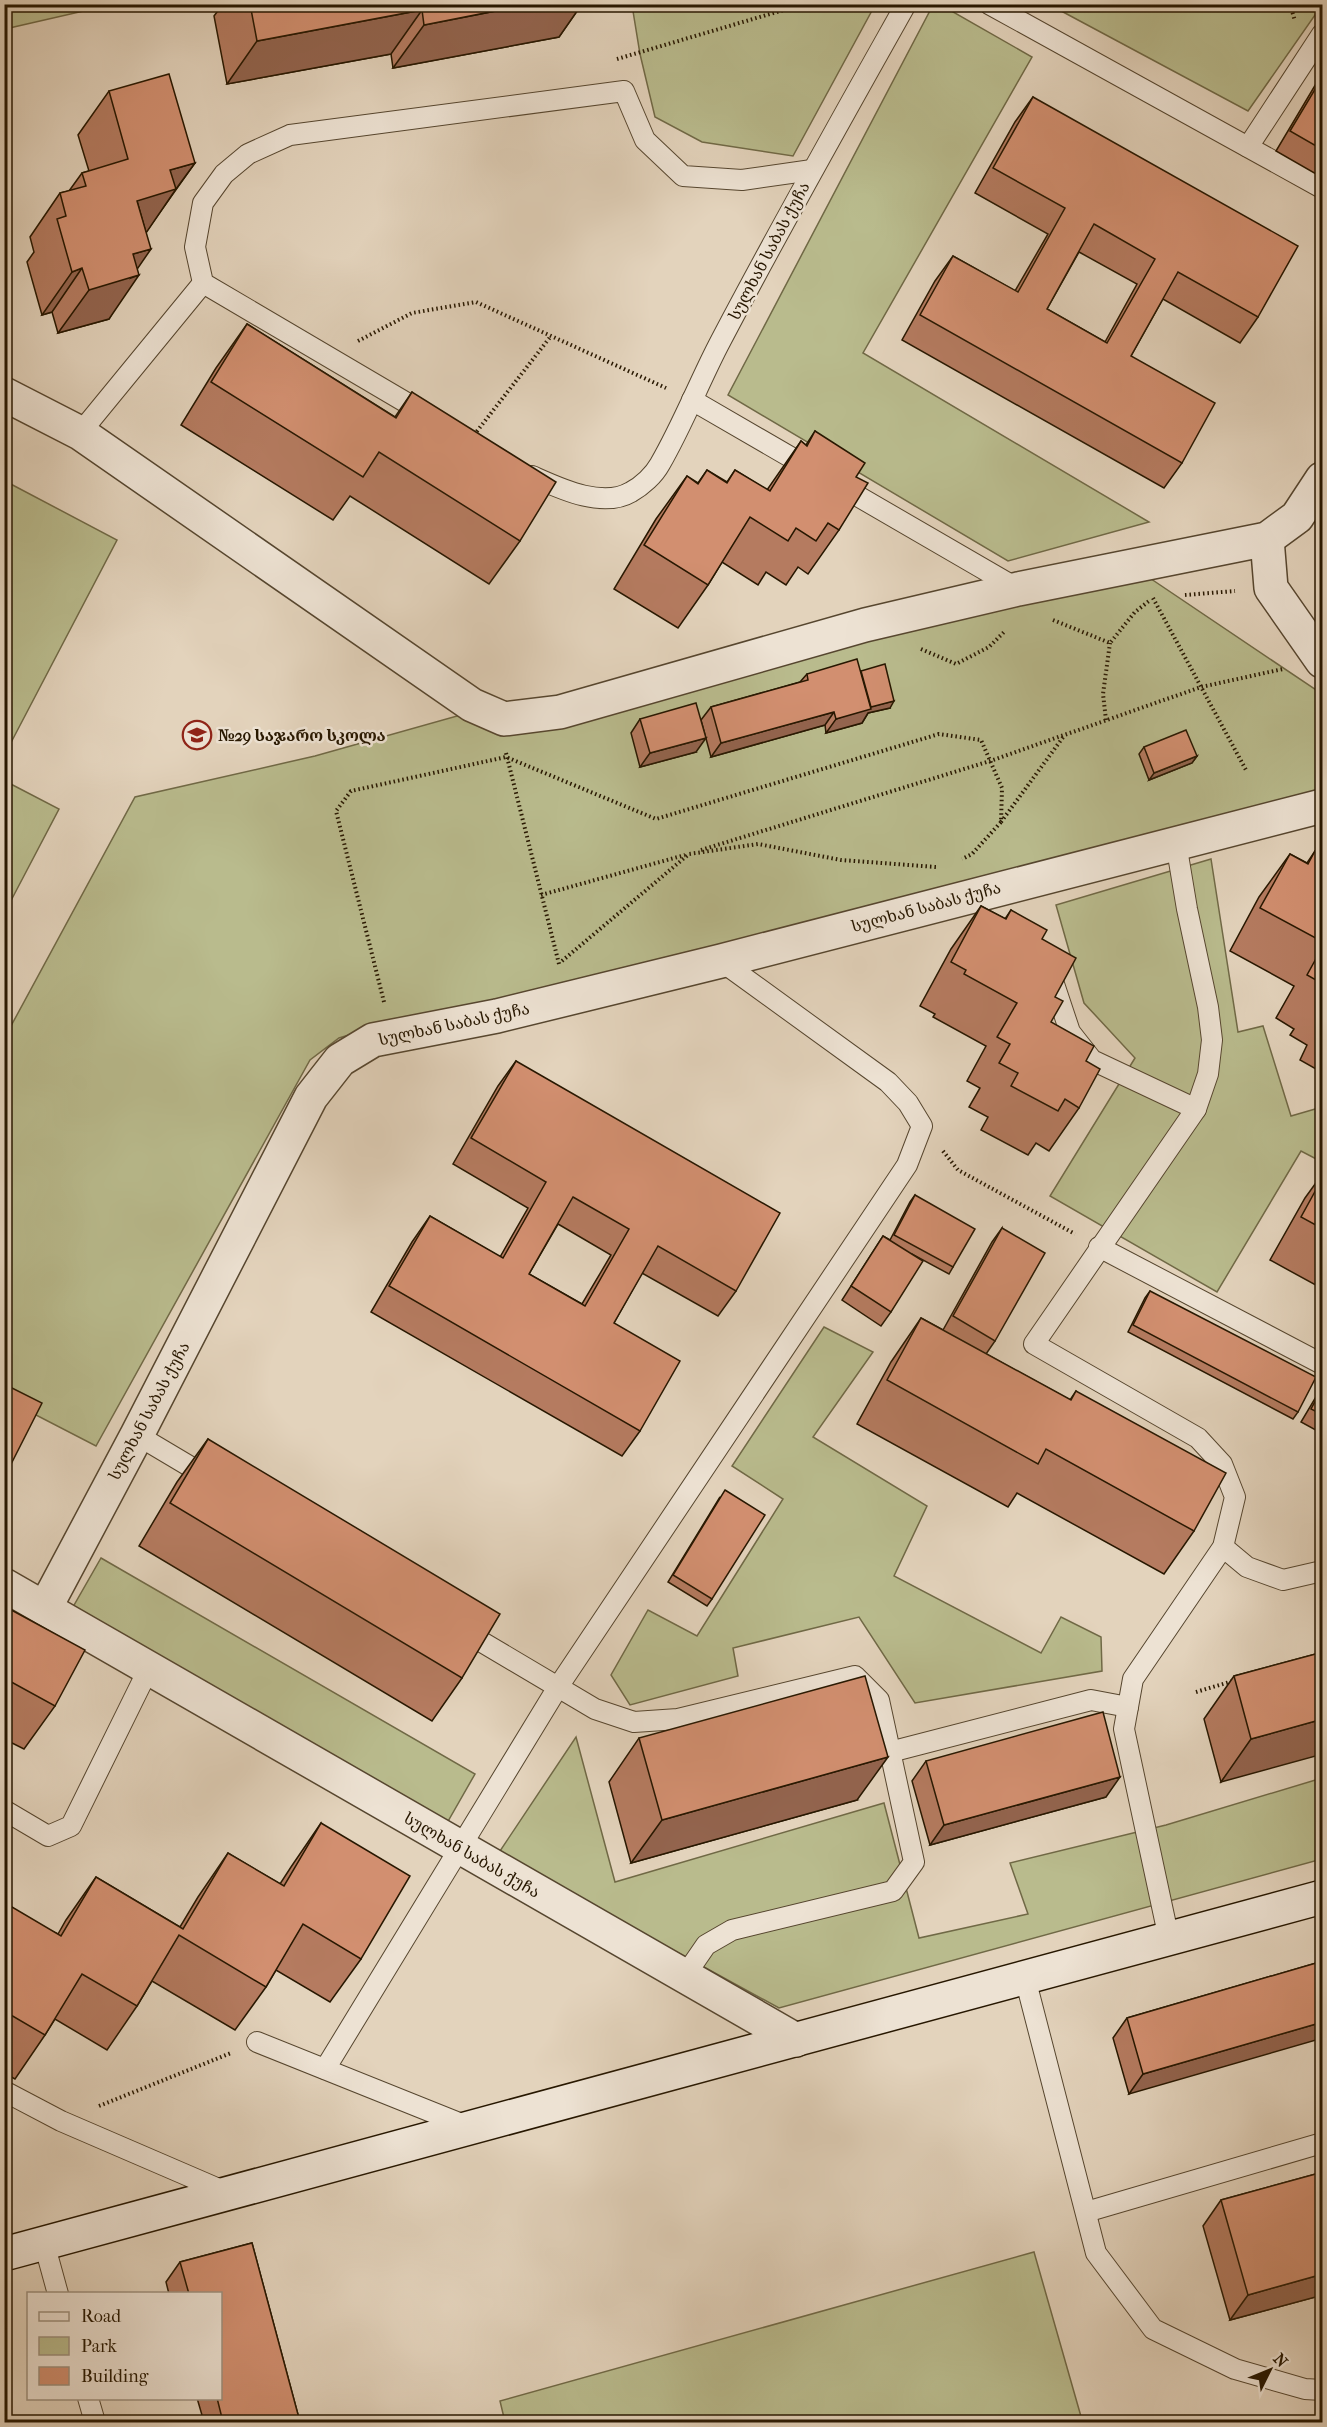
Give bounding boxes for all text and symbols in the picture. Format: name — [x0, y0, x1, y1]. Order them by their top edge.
street label: სულხან საბას ქუჩა — [724, 179, 814, 323]
school or university icon: №29 საჯარო სკოლა — [181, 719, 213, 751]
place label: №29 საჯარო სკოლა — [218, 726, 386, 746]
street label: სულხან საბას ქუჩა — [849, 878, 1003, 936]
street label: სულხან საბას ქუჩა — [377, 999, 531, 1049]
street label: სულხან საბას ქუჩა — [104, 1339, 194, 1483]
street label: სულხან საბას ქუჩა — [401, 1808, 543, 1902]
legend — [27, 2292, 222, 2400]
text: Road — [81, 2306, 121, 2327]
text: Park — [81, 2336, 118, 2357]
north arrow — [1240, 2340, 1300, 2400]
text: N — [1270, 2349, 1292, 2372]
text: Building — [81, 2366, 149, 2387]

